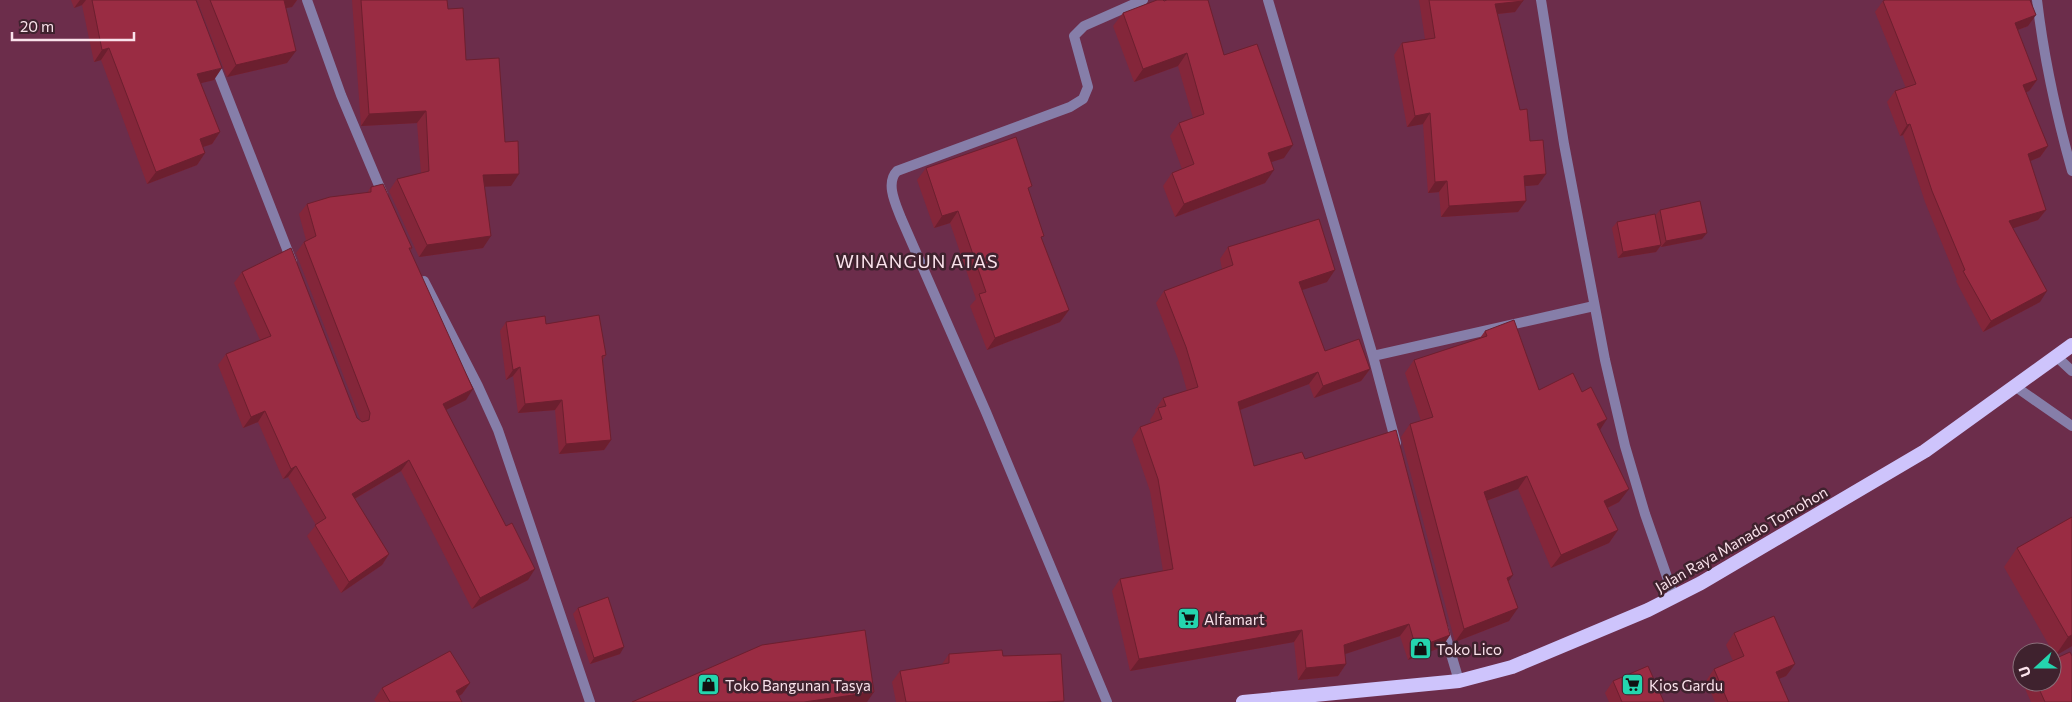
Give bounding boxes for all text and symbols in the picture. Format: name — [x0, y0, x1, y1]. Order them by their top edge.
scale bar — [12, 10, 135, 42]
text: 20 m — [20, 17, 54, 35]
district label: WINANGUN ATAS — [835, 250, 999, 272]
street label: Jalan Raya Manado Tomohon — [1652, 482, 1830, 596]
supermarket icon: Alfamart — [1176, 607, 1200, 631]
place label: Alfamart — [1204, 610, 1265, 628]
shop icon: Toko Lico — [1408, 637, 1432, 661]
place label: Toko Lico — [1436, 640, 1502, 658]
north arrow — [2012, 642, 2062, 692]
text: U — [2015, 664, 2034, 680]
shop icon: Toko Bangunan Tasya — [697, 673, 721, 697]
supermarket icon: Kios Gardu — [1621, 673, 1645, 697]
place label: Toko Bangunan Tasya — [725, 676, 871, 694]
place label: Kios Gardu — [1649, 676, 1723, 694]

